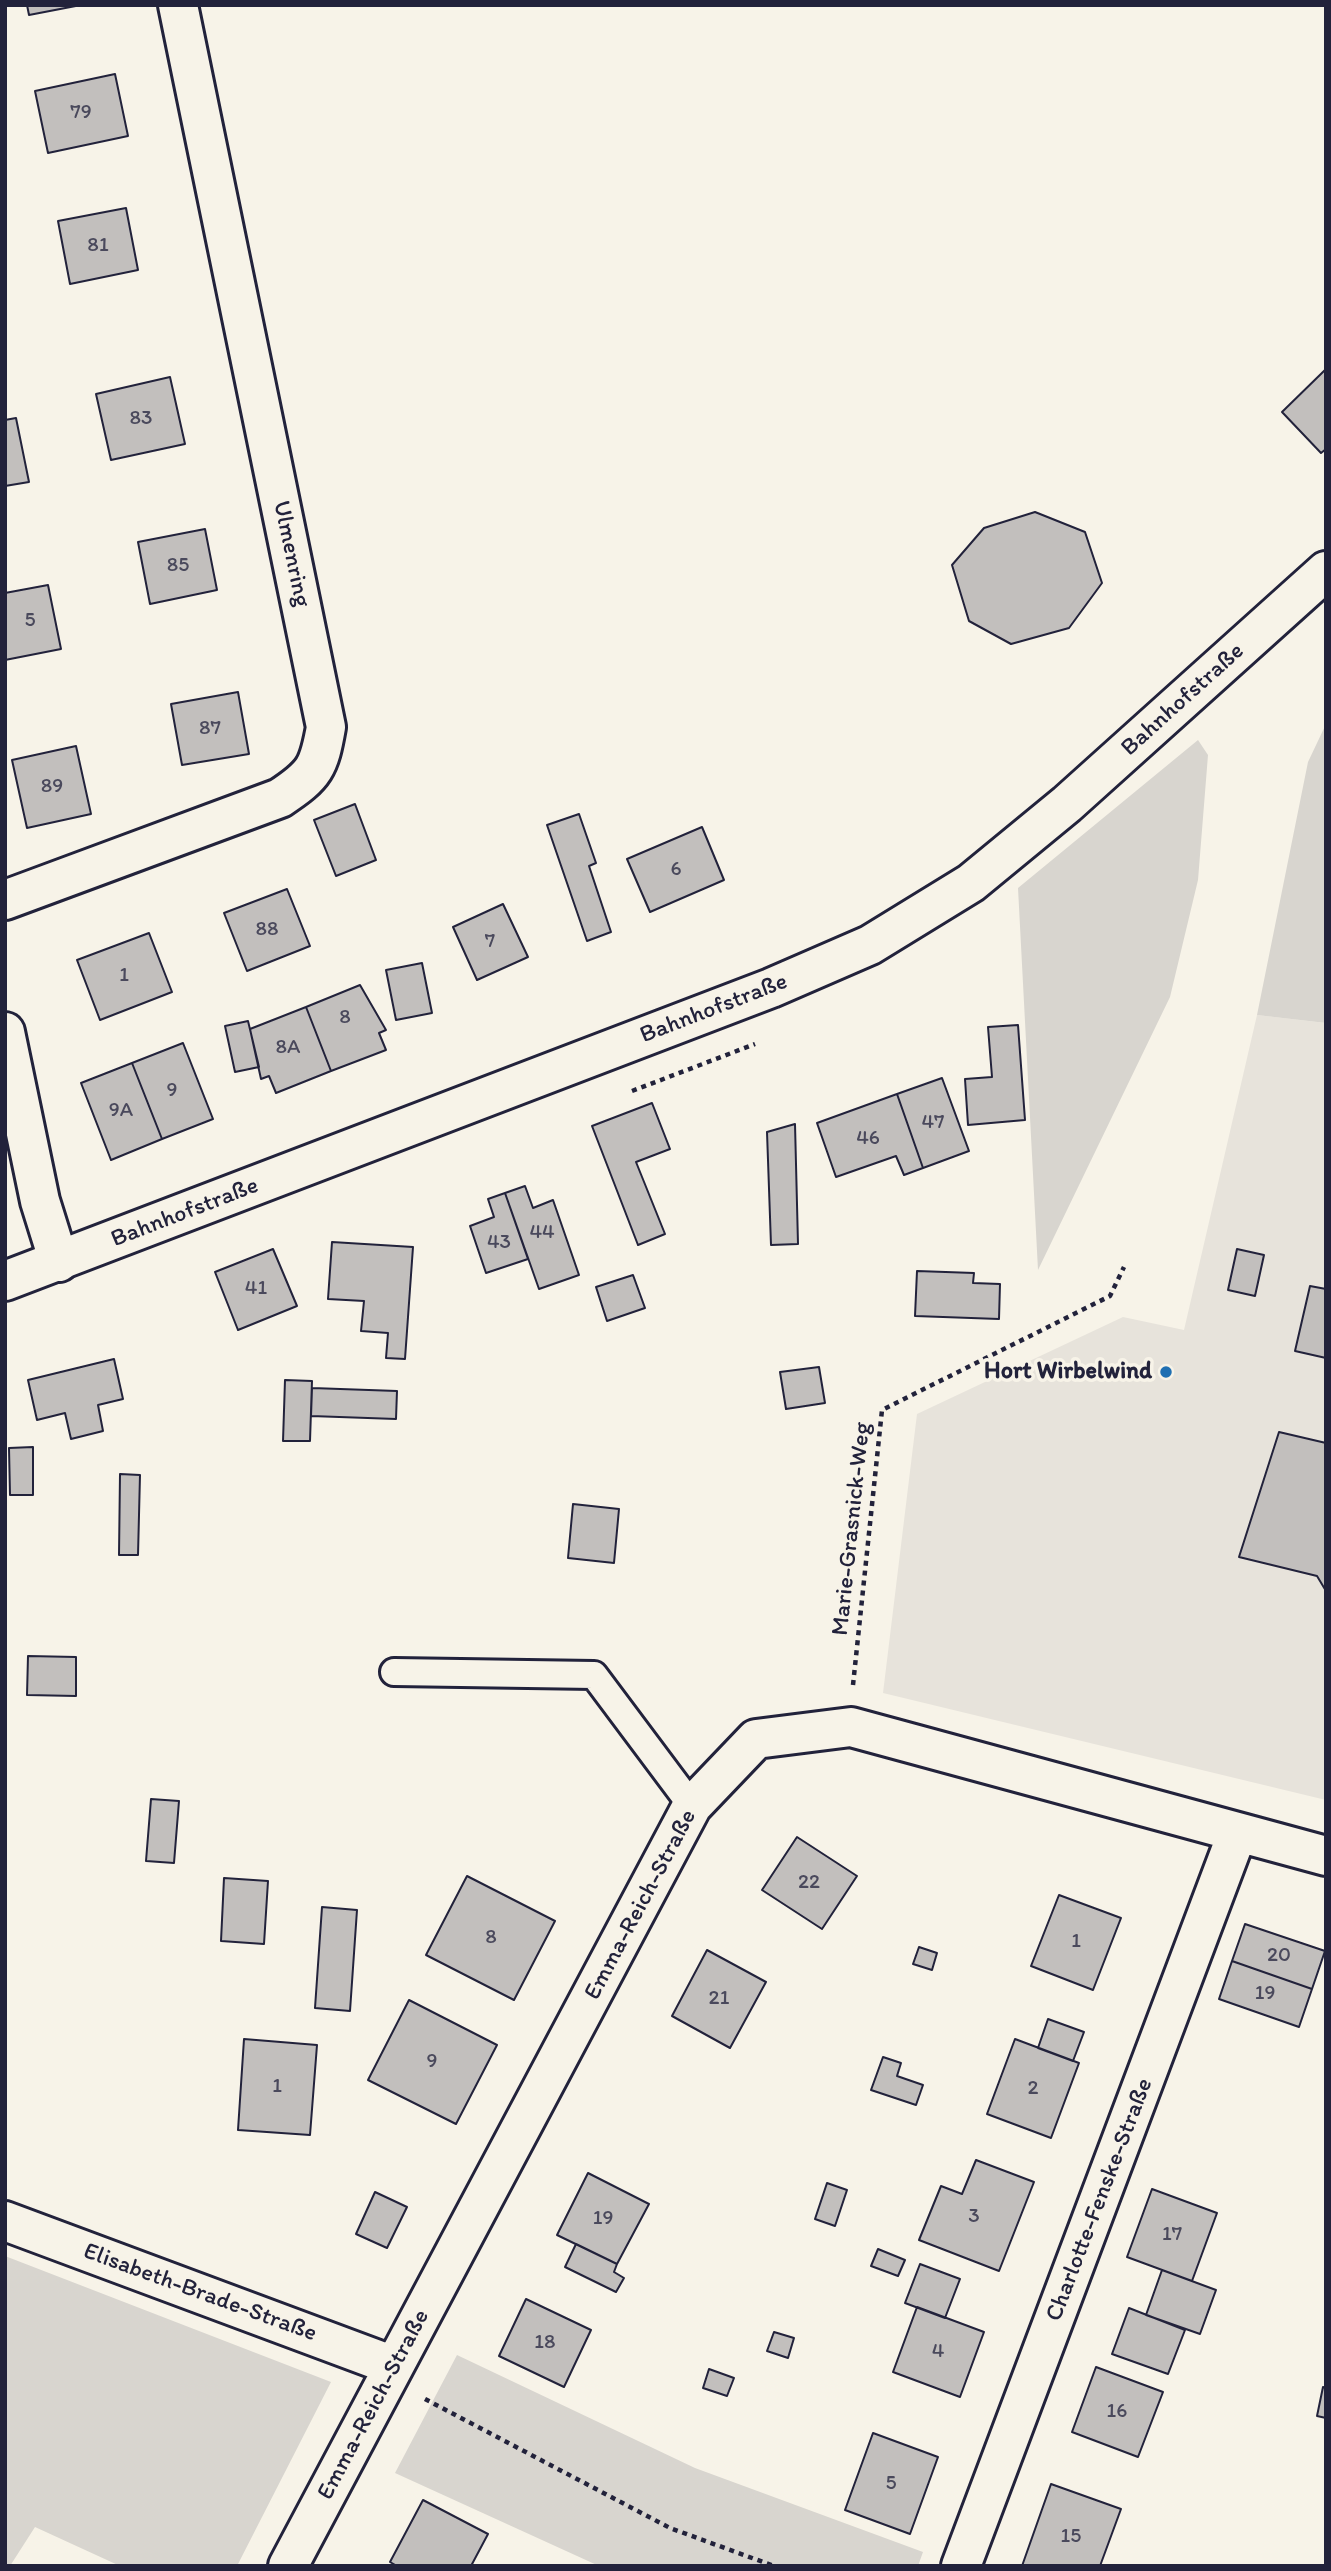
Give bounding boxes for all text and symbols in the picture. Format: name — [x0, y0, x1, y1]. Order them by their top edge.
house number: 79 — [70, 100, 92, 126]
house number: 81 — [87, 233, 109, 259]
house number: 83 — [130, 406, 152, 432]
street label: Ulmenring — [266, 498, 316, 610]
house number: 85 — [167, 553, 189, 579]
house number: 5 — [24, 608, 36, 634]
street label: Bahnhofstraße — [1116, 637, 1250, 763]
house number: 87 — [199, 716, 221, 742]
house number: 89 — [41, 774, 63, 800]
house number: 6 — [670, 857, 682, 883]
house number: 88 — [255, 917, 279, 943]
house number: 7 — [485, 929, 495, 955]
house number: 1 — [119, 963, 129, 989]
street label: Bahnhofstraße — [636, 968, 792, 1050]
house number: 8 — [339, 1005, 351, 1031]
house number: 8A — [276, 1035, 300, 1061]
house number: 9 — [167, 1078, 177, 1104]
house number: 9A — [109, 1098, 133, 1124]
house number: 47 — [921, 1110, 945, 1136]
house number: 46 — [856, 1126, 880, 1152]
street label: Bahnhofstraße — [107, 1172, 263, 1254]
house number: 44 — [529, 1220, 555, 1246]
house number: 43 — [487, 1230, 511, 1256]
house number: 41 — [245, 1276, 267, 1302]
place label: Hort Wirbelwind — [984, 1358, 1152, 1386]
marker: Hort Wirbelwind — [1158, 1364, 1174, 1380]
street label: Marie-Grasnick-Weg — [826, 1421, 878, 1637]
street label: Emma-Reich-Straße — [579, 1805, 703, 2005]
house number: 22 — [798, 1870, 820, 1896]
house number: 8 — [485, 1925, 497, 1951]
house number: 1 — [1071, 1929, 1081, 1955]
house number: 20 — [1267, 1943, 1291, 1969]
house number: 19 — [1255, 1981, 1275, 2007]
house number: 21 — [709, 1986, 729, 2012]
house number: 9 — [427, 2049, 437, 2075]
house number: 1 — [272, 2074, 282, 2100]
street label: Charlotte-Fenske-Straße — [1040, 2074, 1160, 2326]
house number: 2 — [1027, 2076, 1039, 2102]
house number: 3 — [968, 2204, 980, 2230]
house number: 19 — [593, 2206, 613, 2232]
house number: 17 — [1162, 2222, 1182, 2248]
street label: Elisabeth-Brade-Straße — [79, 2237, 321, 2349]
street label: Emma-Reich-Straße — [312, 2305, 436, 2505]
house number: 18 — [534, 2330, 556, 2356]
house number: 4 — [932, 2339, 944, 2365]
house number: 16 — [1107, 2399, 1127, 2425]
house number: 5 — [885, 2471, 897, 2497]
house number: 15 — [1061, 2524, 1081, 2550]

